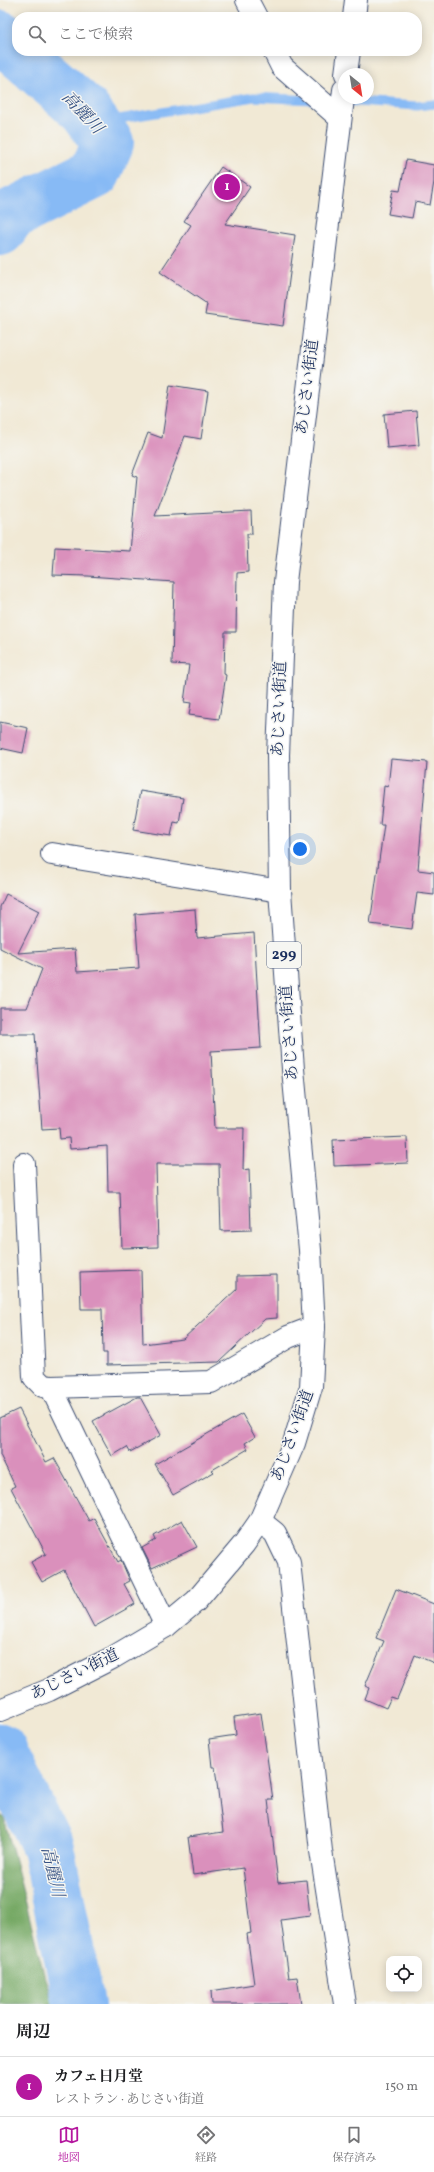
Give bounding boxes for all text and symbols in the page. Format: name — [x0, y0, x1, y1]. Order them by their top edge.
search box — [12, 12, 422, 56]
icon: search — [26, 23, 48, 45]
text: ここで検索 — [58, 25, 133, 46]
north arrow — [338, 68, 374, 104]
water label: 高麗川 — [56, 87, 109, 141]
pin: 1 — [214, 172, 240, 202]
street label: あじさい街道 — [291, 338, 325, 436]
street label: あじさい街道 — [267, 661, 293, 757]
your location — [290, 839, 310, 859]
road number: 299 — [267, 942, 301, 968]
street label: あじさい街道 — [276, 984, 304, 1082]
street label: あじさい街道 — [266, 1387, 320, 1485]
street label: あじさい街道 — [27, 1644, 123, 1706]
water label: 高麗川 — [35, 1845, 69, 1901]
map controls — [386, 1956, 422, 1992]
button: locate — [386, 1956, 422, 1992]
text: 周辺 — [16, 2021, 50, 2044]
text: カフェ日月堂 — [54, 2067, 143, 2088]
text: 1 — [26, 2078, 32, 2096]
text: 150 m — [385, 2078, 418, 2096]
text: レストラン · あじさい街道 — [54, 2091, 204, 2109]
tab: 地図 — [58, 2124, 80, 2166]
tab: 経路 — [195, 2124, 217, 2166]
tab: 保存済み — [332, 2124, 376, 2166]

